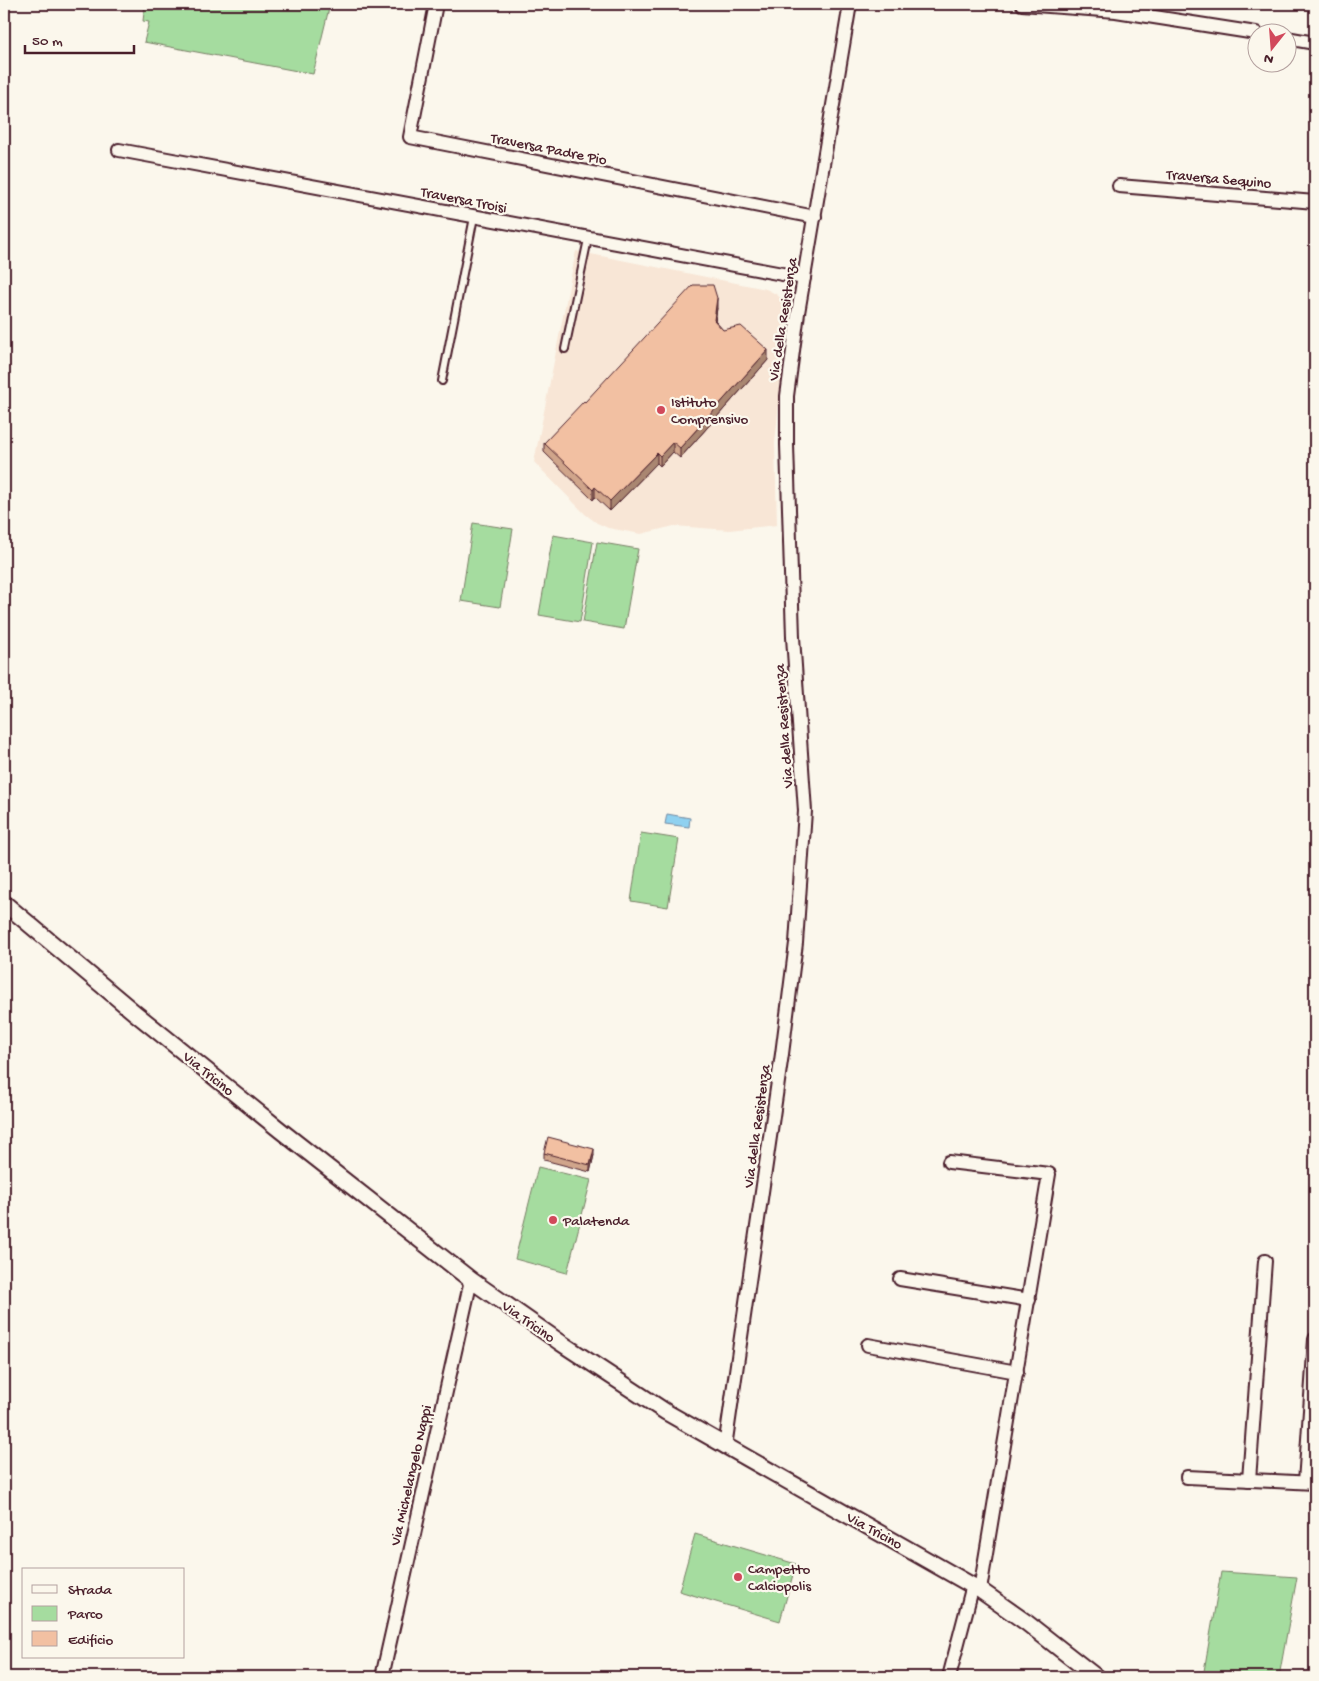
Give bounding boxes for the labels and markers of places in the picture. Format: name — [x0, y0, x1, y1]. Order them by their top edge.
place label: Istituto Comprensivo — [671, 394, 749, 429]
marker: Istituto Comprensivo — [655, 404, 667, 416]
place label: Palatenda — [562, 1213, 630, 1231]
marker: Palatenda — [547, 1214, 559, 1226]
place label: Campetto Calciopolis — [748, 1561, 812, 1596]
marker: Campetto Calciopolis — [732, 1571, 744, 1583]

